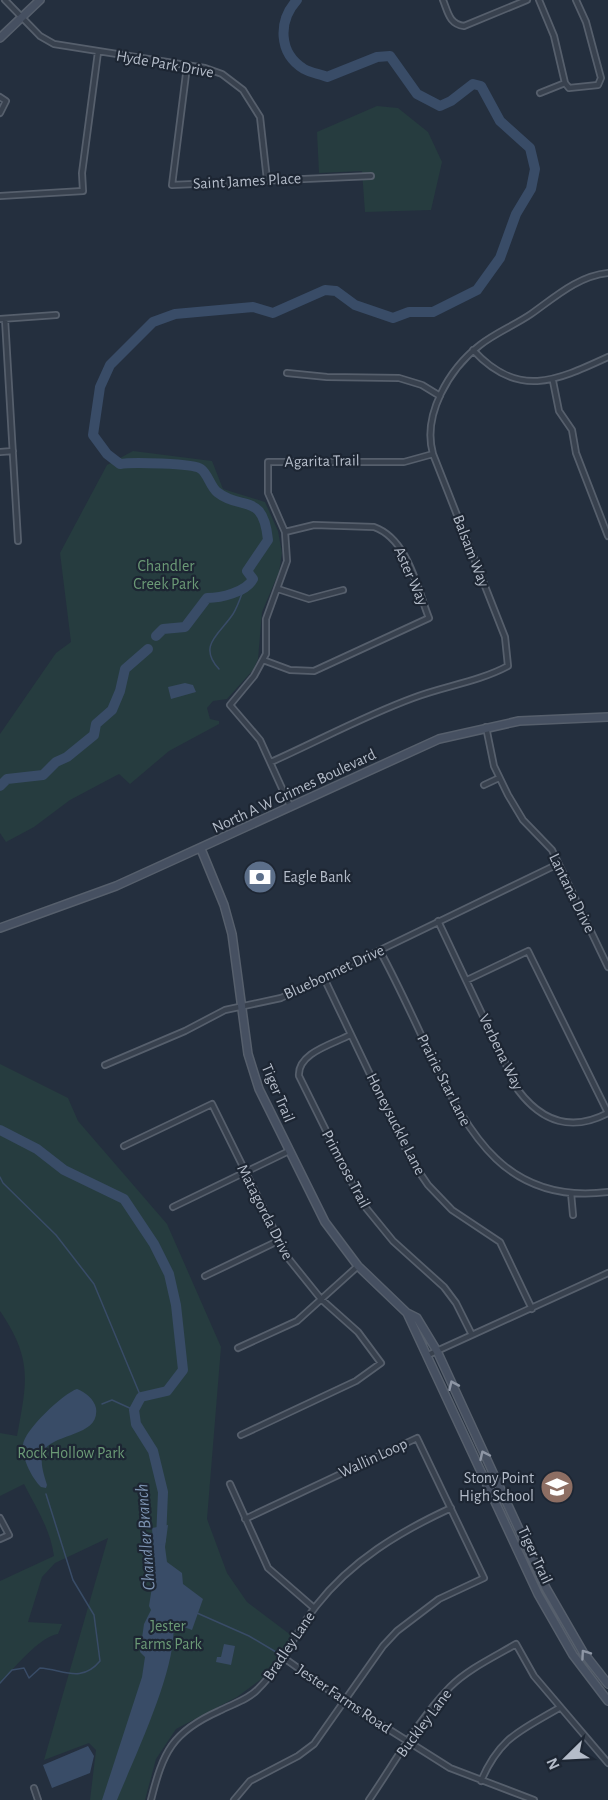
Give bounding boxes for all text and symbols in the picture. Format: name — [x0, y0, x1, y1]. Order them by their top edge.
street label: Hyde Park Drive — [115, 48, 215, 81]
street label: Saint James Place — [193, 170, 301, 192]
street label: Agarita Trail — [284, 452, 360, 470]
street label: Balsam Way — [449, 513, 492, 590]
street label: Aster Way — [390, 544, 431, 608]
park label: Chandler Creek Park — [133, 558, 199, 592]
street label: North A W Grimes Boulevard — [210, 746, 378, 836]
street label: Lantana Drive — [546, 851, 598, 935]
bank icon: Eagle Bank — [242, 859, 278, 895]
place label: Eagle Bank — [283, 869, 352, 885]
street label: Bluebonnet Drive — [281, 942, 387, 1002]
street label: Verbena Way — [475, 1012, 526, 1093]
street label: Prairie Star Lane — [414, 1032, 474, 1128]
street label: Tiger Trail — [259, 1061, 297, 1125]
street label: Honeysuckle Lane — [363, 1071, 429, 1178]
street label: Primrose Trail — [319, 1127, 373, 1211]
street label: Matagorda Drive — [234, 1162, 296, 1262]
one-way arrow — [448, 1381, 460, 1392]
street label: Wallin Loop — [336, 1435, 410, 1481]
park label: Rock Hollow Park — [17, 1445, 125, 1461]
one-way arrow — [480, 1450, 492, 1461]
school or university icon: Stony Point High School — [539, 1469, 575, 1505]
place label: Stony Point High School — [459, 1470, 534, 1504]
water label: Chandler Branch — [133, 1483, 159, 1591]
street label: Tiger Trail — [515, 1524, 555, 1586]
street label: Bradley Lane — [260, 1609, 319, 1684]
park label: Jester Farms Park — [134, 1618, 203, 1652]
one-way arrow — [581, 1649, 592, 1660]
street label: Jester Farms Road — [294, 1662, 394, 1736]
street label: Buckley Lane — [393, 1686, 455, 1761]
north arrow — [536, 1728, 596, 1788]
text: N — [544, 1755, 563, 1772]

